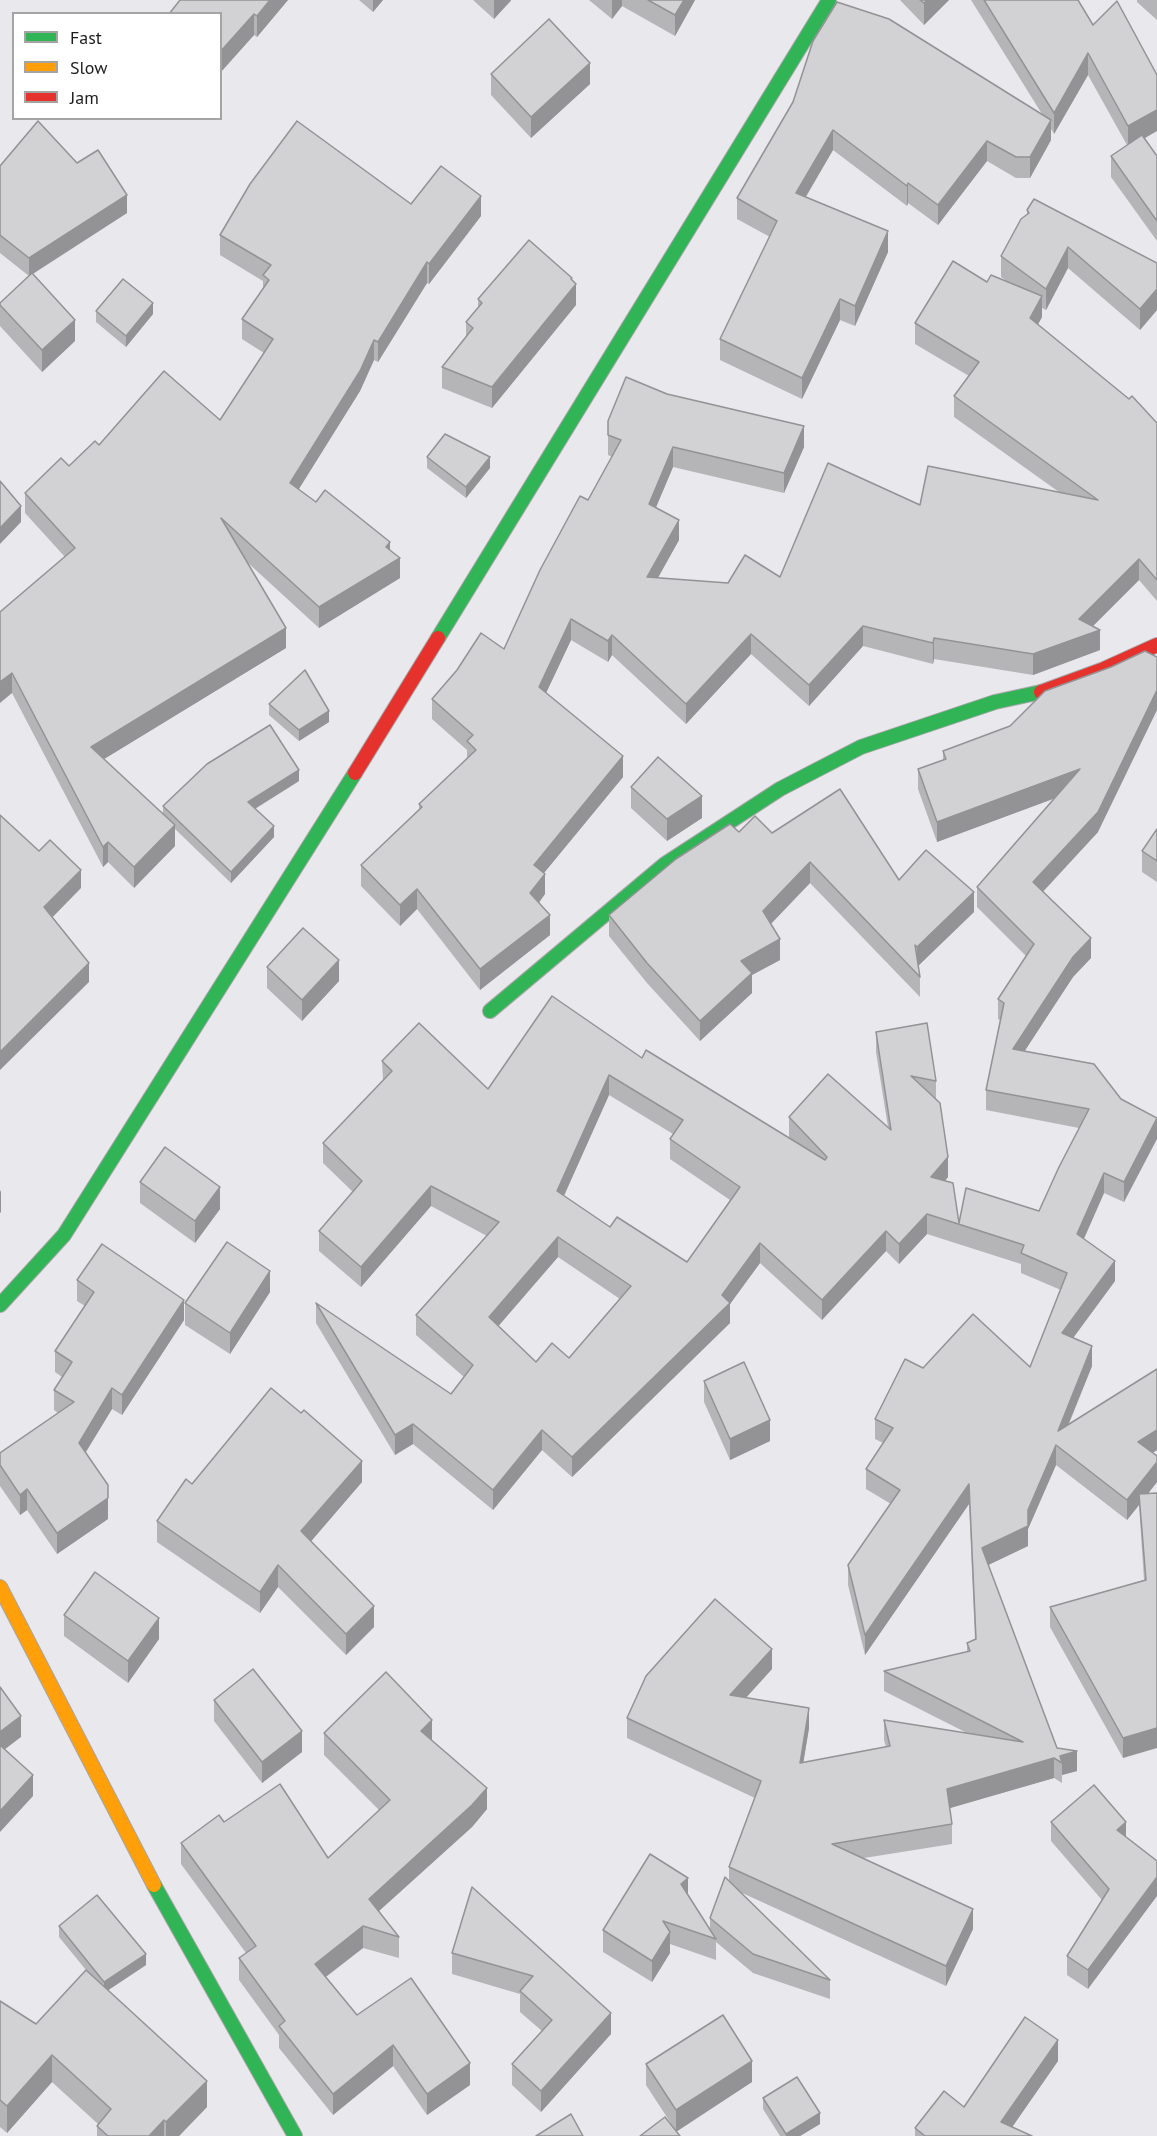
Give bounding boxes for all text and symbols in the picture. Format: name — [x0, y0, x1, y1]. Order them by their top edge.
legend — [12, 12, 222, 120]
text: Fast — [70, 26, 102, 49]
text: Slow — [70, 56, 108, 79]
text: Jam — [70, 86, 99, 109]

